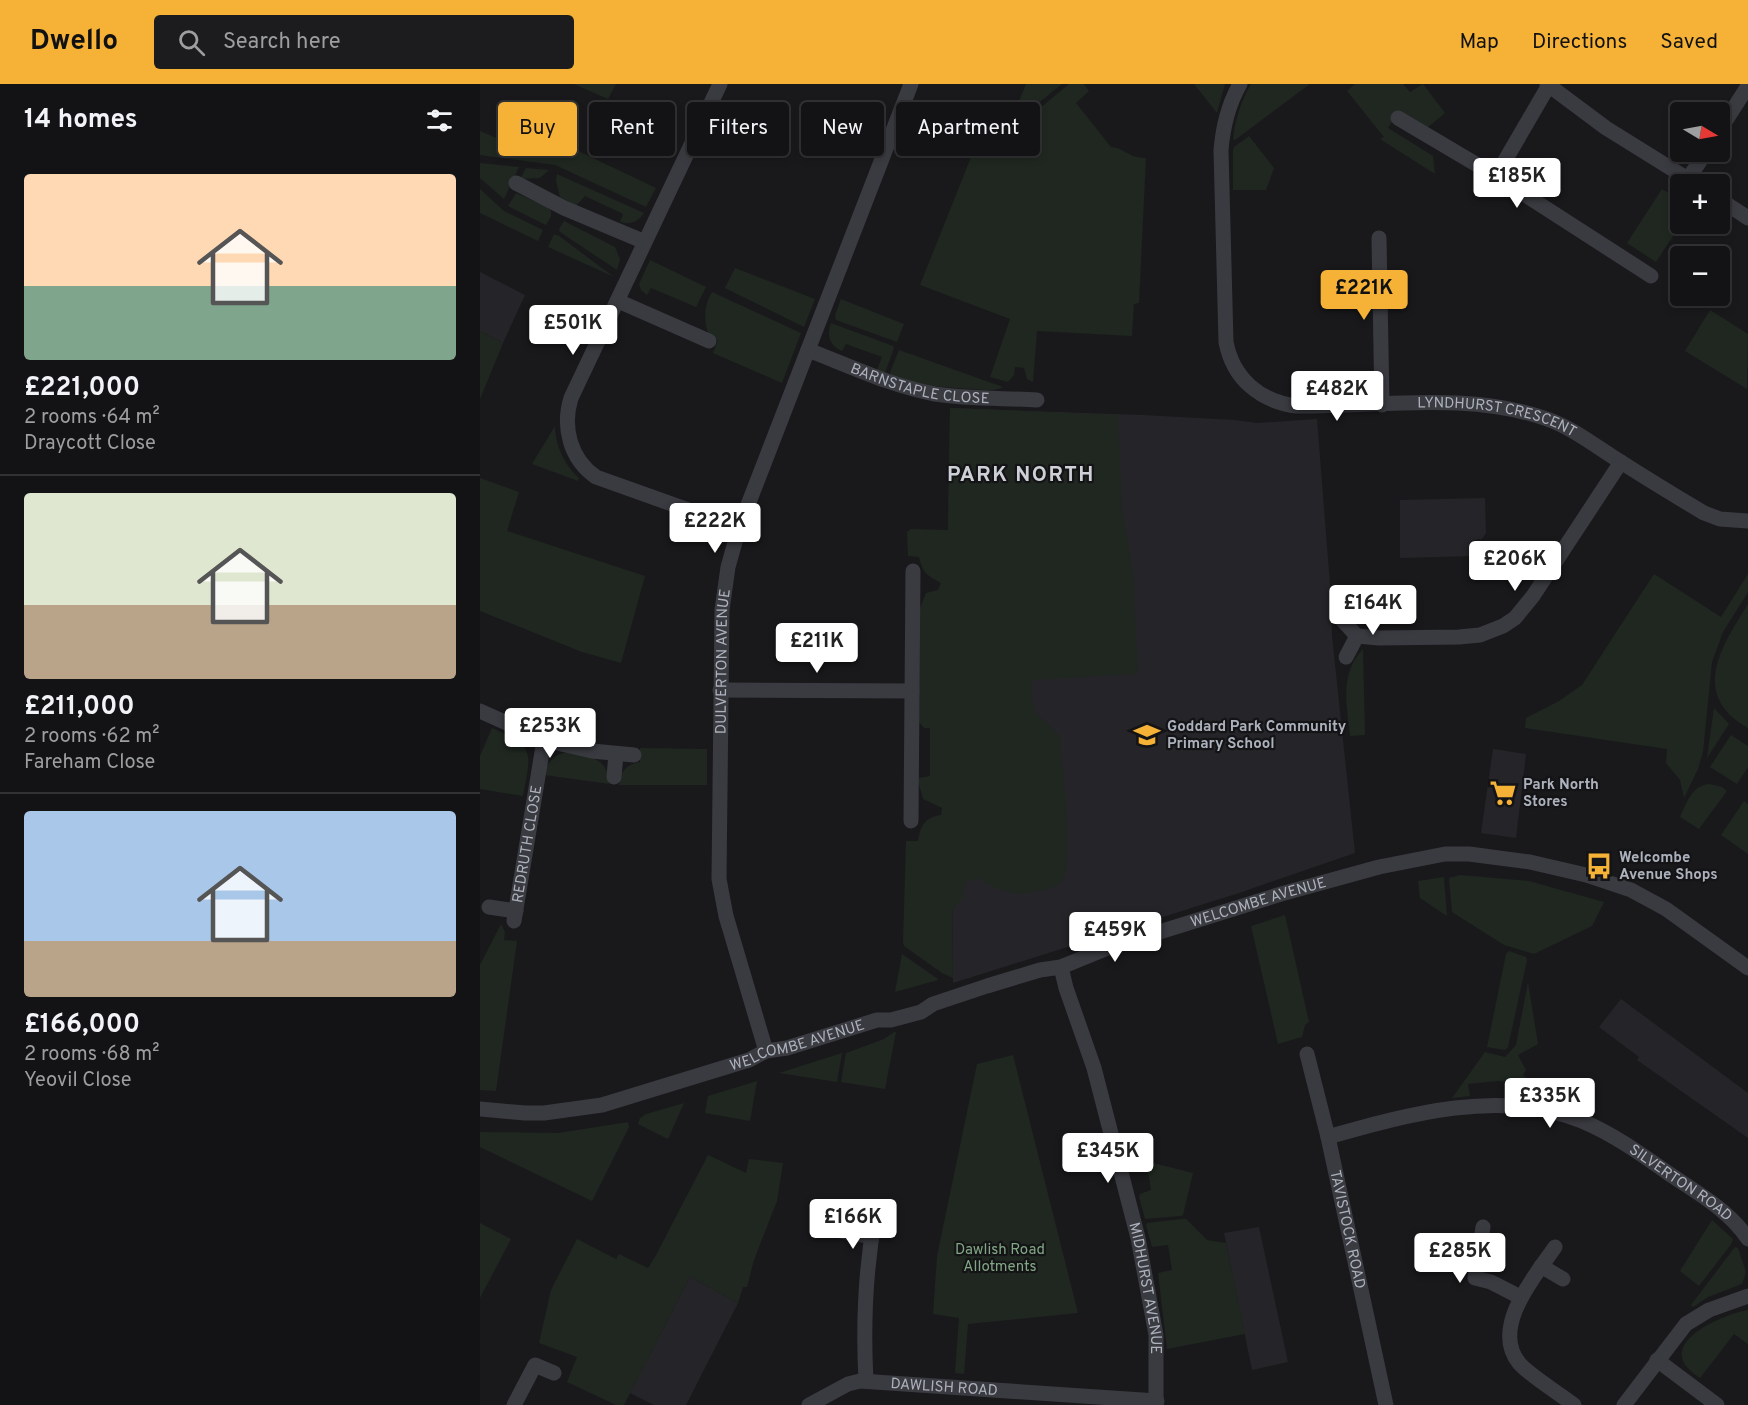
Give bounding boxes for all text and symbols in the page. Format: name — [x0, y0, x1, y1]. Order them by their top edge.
search box — [154, 15, 574, 69]
text: Dwello — [30, 24, 118, 60]
icon: search — [175, 26, 208, 59]
text: Search here — [223, 29, 341, 56]
text: Map — [1459, 29, 1499, 56]
text: Directions — [1532, 29, 1627, 56]
text: Saved — [1660, 29, 1718, 56]
chip: Buy — [498, 102, 577, 156]
chip: Rent — [589, 102, 675, 156]
chip: Filters — [687, 102, 789, 156]
chip: New — [801, 102, 884, 156]
chip: Apartment — [896, 102, 1040, 156]
north arrow — [1670, 102, 1730, 162]
map controls — [1670, 102, 1730, 306]
text: 14 homes — [24, 104, 138, 137]
icon: filters — [423, 104, 456, 137]
pin: £185K — [1475, 158, 1559, 209]
text: £185K — [1487, 164, 1547, 190]
button: + — [1670, 174, 1730, 234]
icon: home — [186, 213, 294, 321]
button: − — [1670, 246, 1730, 306]
pin: £221K — [1322, 270, 1406, 321]
text: £221K — [1335, 276, 1393, 302]
pin: £501K — [531, 305, 615, 356]
text: £501K — [543, 311, 603, 337]
street label: BARNSTAPLE CLOSE — [847, 360, 990, 409]
pin: £482K — [1295, 371, 1379, 422]
text: £221,000 — [24, 372, 140, 405]
text: £482K — [1305, 377, 1369, 403]
street label: LYNDHURST CRESCENT — [1417, 394, 1580, 442]
text: 2 rooms · 64 m² — [24, 405, 160, 431]
text: Draycott Close — [24, 431, 156, 457]
district label: PARK NORTH — [947, 462, 1095, 489]
pin: £222K — [673, 503, 757, 554]
text: £222K — [684, 509, 746, 535]
icon: home — [186, 532, 294, 640]
pin: £206K — [1473, 541, 1557, 592]
text: £206K — [1483, 547, 1547, 573]
pin: £164K — [1331, 585, 1415, 636]
street label: DULVERTON AVENUE — [713, 588, 736, 734]
text: £164K — [1343, 591, 1403, 617]
pin: £211K — [775, 623, 859, 674]
text: £211K — [790, 629, 844, 655]
text: £211,000 — [24, 691, 135, 724]
pin: £253K — [508, 708, 592, 759]
text: £253K — [519, 714, 581, 740]
place label: Goddard Park Community Primary School — [1167, 718, 1347, 754]
school or university icon: Goddard Park Community Primary School — [1132, 720, 1162, 750]
text: 2 rooms · 62 m² — [24, 724, 160, 750]
text: Fareham Close — [24, 750, 155, 776]
place label: Park North Stores — [1523, 776, 1599, 812]
supermarket icon: Park North Stores — [1488, 778, 1518, 808]
street label: REDRUTH CLOSE — [509, 784, 547, 904]
place label: Welcombe Avenue Shops — [1619, 849, 1718, 885]
icon: home — [186, 850, 294, 958]
bus stop icon: Welcombe Avenue Shops — [1584, 851, 1614, 881]
street label: WELCOMBE AVENUE — [1188, 874, 1329, 933]
pin: £459K — [1073, 912, 1157, 963]
text: £459K — [1083, 918, 1147, 944]
text: £166,000 — [24, 1009, 140, 1042]
street label: WELCOMBE AVENUE — [728, 1016, 867, 1076]
text: 2 rooms · 68 m² — [24, 1042, 160, 1068]
text: Yeovil Close — [24, 1068, 131, 1094]
pin: £335K — [1508, 1078, 1592, 1129]
text: £335K — [1519, 1084, 1581, 1110]
pin: £345K — [1066, 1133, 1150, 1184]
text: £345K — [1076, 1139, 1140, 1165]
street label: SILVERTON ROAD — [1625, 1141, 1736, 1226]
street label: TAVISTOCK ROAD — [1324, 1168, 1369, 1291]
pin: £166K — [811, 1199, 895, 1250]
text: £166K — [824, 1205, 882, 1231]
street label: MIDHURST AVENUE — [1123, 1221, 1164, 1354]
pin: £285K — [1418, 1233, 1502, 1284]
text: £285K — [1428, 1239, 1492, 1265]
park label: Dawlish Road Allotments — [955, 1241, 1045, 1277]
street label: DAWLISH ROAD — [890, 1375, 998, 1401]

